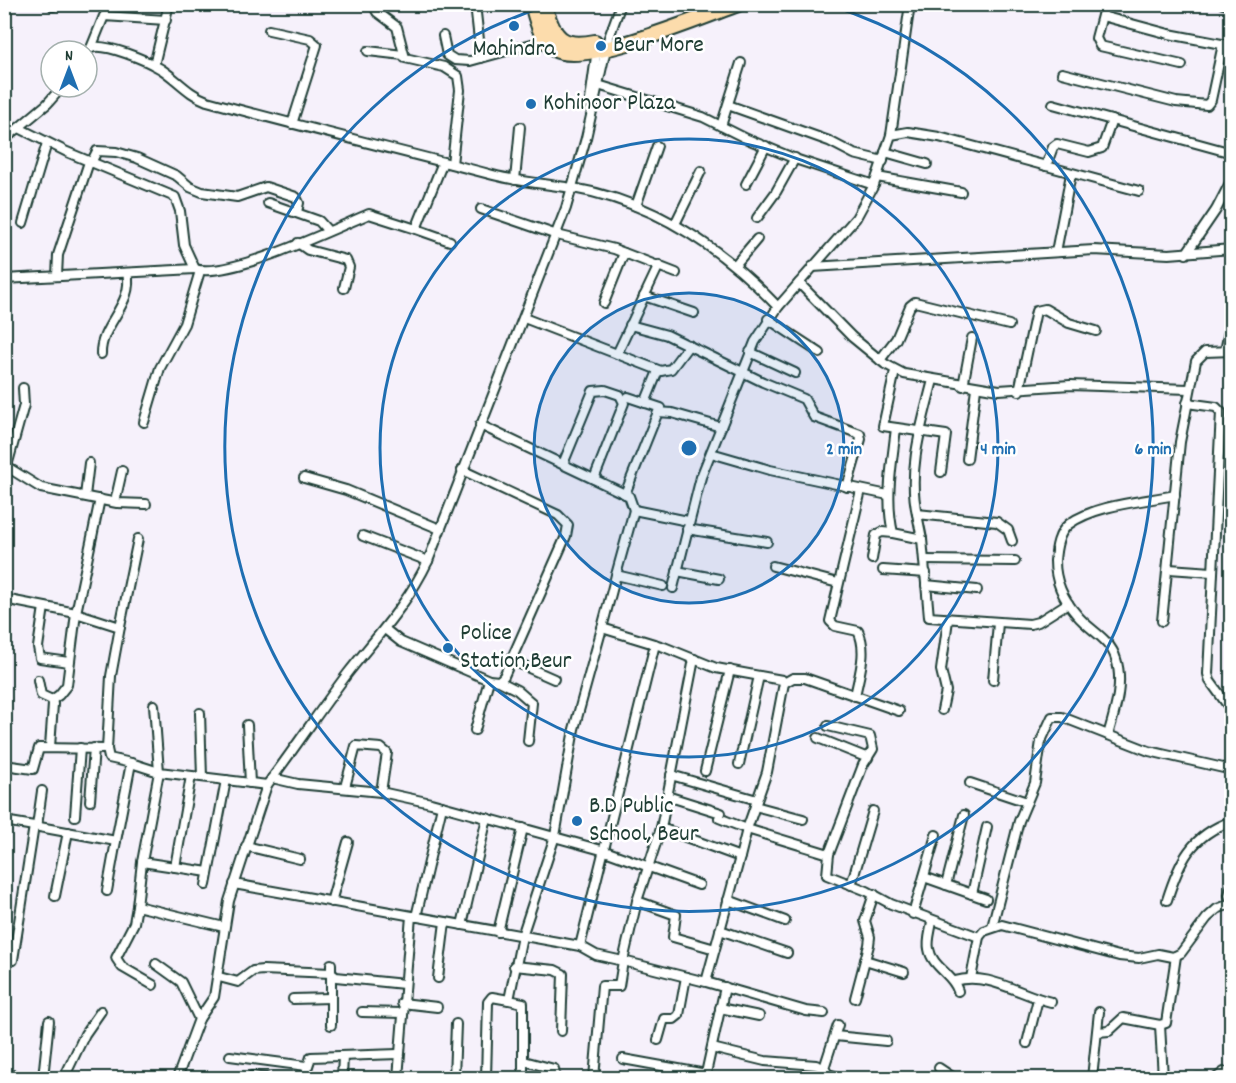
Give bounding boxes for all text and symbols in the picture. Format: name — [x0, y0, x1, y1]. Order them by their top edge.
marker: Mahindra — [507, 19, 521, 33]
place label: Beur More — [613, 29, 704, 63]
place label: Mahindra — [472, 33, 556, 67]
north arrow — [39, 39, 99, 99]
marker: Beur More — [594, 39, 608, 53]
text: N — [65, 45, 73, 68]
place label: Kohinoor Plaza — [543, 87, 676, 121]
marker: Kohinoor Plaza — [524, 97, 538, 111]
centre of rings — [679, 438, 699, 458]
text: 2 min — [826, 438, 862, 463]
text: 4 min — [980, 438, 1016, 463]
text: 6 min — [1135, 438, 1171, 463]
place label: Police Station,Beur — [460, 617, 572, 679]
marker: Police Station,Beur — [441, 641, 455, 655]
place label: B.D Public School, Beur — [589, 790, 699, 852]
marker: B.D Public School, Beur — [570, 814, 584, 828]

